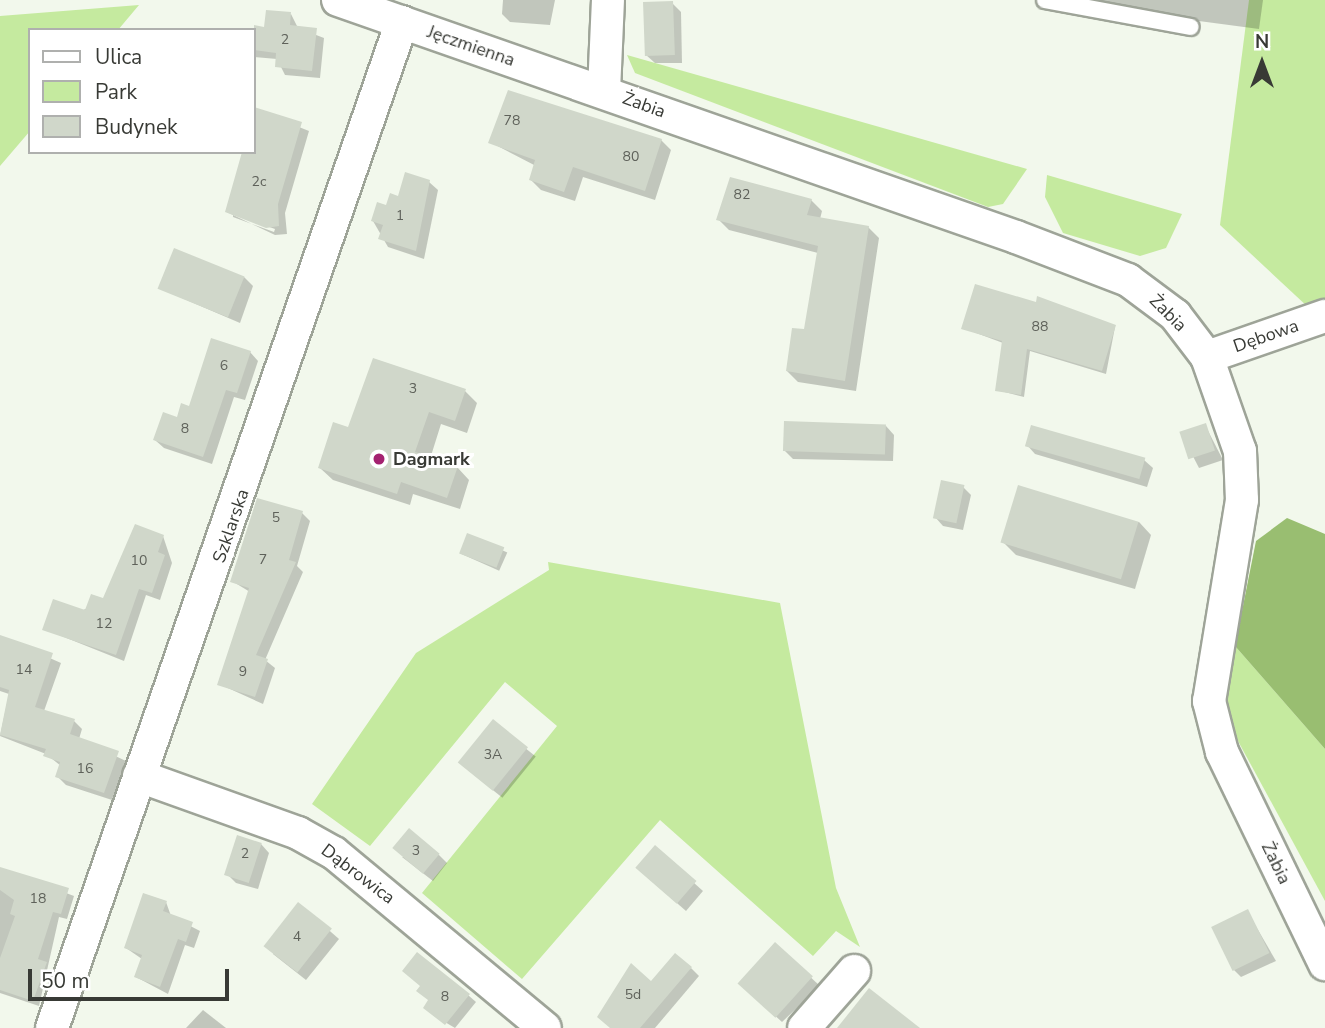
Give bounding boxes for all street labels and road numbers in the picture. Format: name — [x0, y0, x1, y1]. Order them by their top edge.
street label: Jęczmienna — [424, 21, 518, 71]
street label: Żabia — [620, 87, 668, 123]
street label: Żabia — [1145, 290, 1191, 336]
street label: Dębowa — [1230, 315, 1302, 357]
street label: Szklarska — [208, 486, 254, 566]
street label: Żabia — [1257, 838, 1295, 888]
street label: Dąbrowica — [317, 839, 399, 909]

